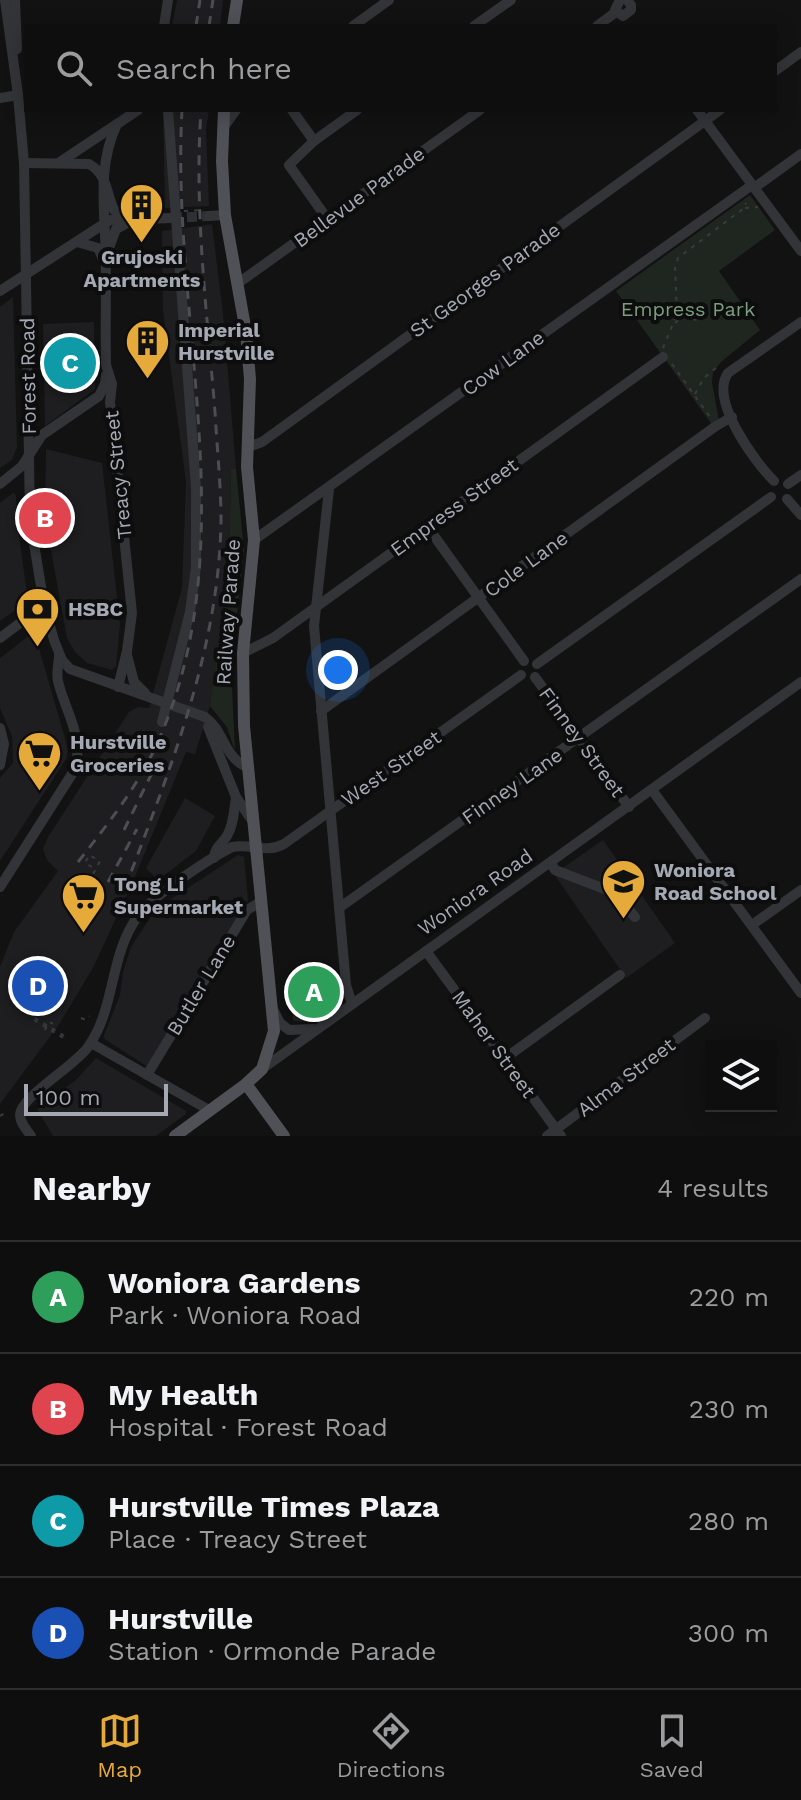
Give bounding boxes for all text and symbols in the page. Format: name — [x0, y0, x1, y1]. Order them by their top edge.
search box — [24, 24, 777, 112]
icon: search — [52, 46, 96, 90]
text: Search here — [116, 51, 292, 86]
street label: Bellevue Parade — [289, 141, 429, 253]
building icon: Grujoski Apartments — [118, 181, 166, 244]
street label: St Georges Parade — [405, 217, 565, 343]
place label: Grujoski Apartments — [84, 245, 201, 292]
park label: Empress Park — [621, 297, 755, 321]
street label: Forest Road — [15, 317, 41, 435]
building icon: Imperial Hurstville — [123, 317, 171, 380]
place label: Imperial Hurstville — [178, 318, 275, 365]
street label: Cow Lane — [457, 325, 549, 401]
pin: C — [44, 333, 96, 393]
street label: Treacy Street — [99, 409, 137, 540]
street label: Empress Street — [386, 452, 523, 561]
pin: B — [19, 488, 71, 548]
street label: Cole Lane — [480, 526, 572, 602]
street label: Railway Parade — [211, 538, 245, 686]
bank icon: HSBC — [13, 585, 61, 648]
place label: HSBC — [68, 597, 123, 621]
your location — [318, 650, 358, 690]
street label: Finney Street — [534, 682, 630, 802]
street label: West Street — [337, 725, 446, 811]
supermarket icon: Hurstville Groceries — [15, 730, 63, 793]
place label: Hurstville Groceries — [70, 730, 167, 777]
street label: Finney Lane — [457, 743, 567, 829]
street label: Woniora Road — [413, 844, 537, 940]
school or university icon: Woniora Road School — [599, 857, 647, 920]
place label: Woniora Road School — [654, 858, 777, 905]
supermarket icon: Tong Li Supermarket — [59, 871, 107, 934]
place label: Tong Li Supermarket — [114, 872, 243, 919]
street label: Butler Lane — [162, 930, 240, 1040]
pin: D — [12, 956, 64, 1016]
pin: A — [288, 962, 340, 1022]
street label: Maher Street — [447, 986, 541, 1103]
street label: Alma Street — [572, 1032, 680, 1122]
map controls — [705, 1040, 777, 1112]
button: layers — [705, 1040, 777, 1112]
scale bar — [24, 1080, 168, 1116]
text: 100 m — [36, 1085, 100, 1110]
text: Nearby — [32, 1168, 151, 1208]
text: 4 results — [657, 1173, 769, 1203]
text: Woniora Gardens — [108, 1265, 361, 1300]
text: A — [49, 1282, 67, 1312]
text: 220 m — [689, 1282, 769, 1312]
text: Park · Woniora Road — [108, 1300, 361, 1330]
text: My Health — [108, 1377, 258, 1412]
text: B — [49, 1394, 67, 1424]
text: 230 m — [689, 1394, 769, 1424]
text: Hospital · Forest Road — [108, 1412, 388, 1442]
text: Hurstville Times Plaza — [108, 1489, 440, 1524]
text: C — [49, 1506, 67, 1536]
text: 280 m — [688, 1506, 769, 1536]
text: Place · Treacy Street — [108, 1524, 367, 1554]
text: Hurstville — [108, 1601, 253, 1636]
text: D — [49, 1618, 67, 1648]
text: 300 m — [688, 1618, 769, 1648]
text: Station · Ormonde Parade — [108, 1636, 436, 1666]
tab: Map — [97, 1709, 142, 1782]
tab: Directions — [337, 1709, 445, 1782]
tab: Saved — [640, 1709, 704, 1782]

